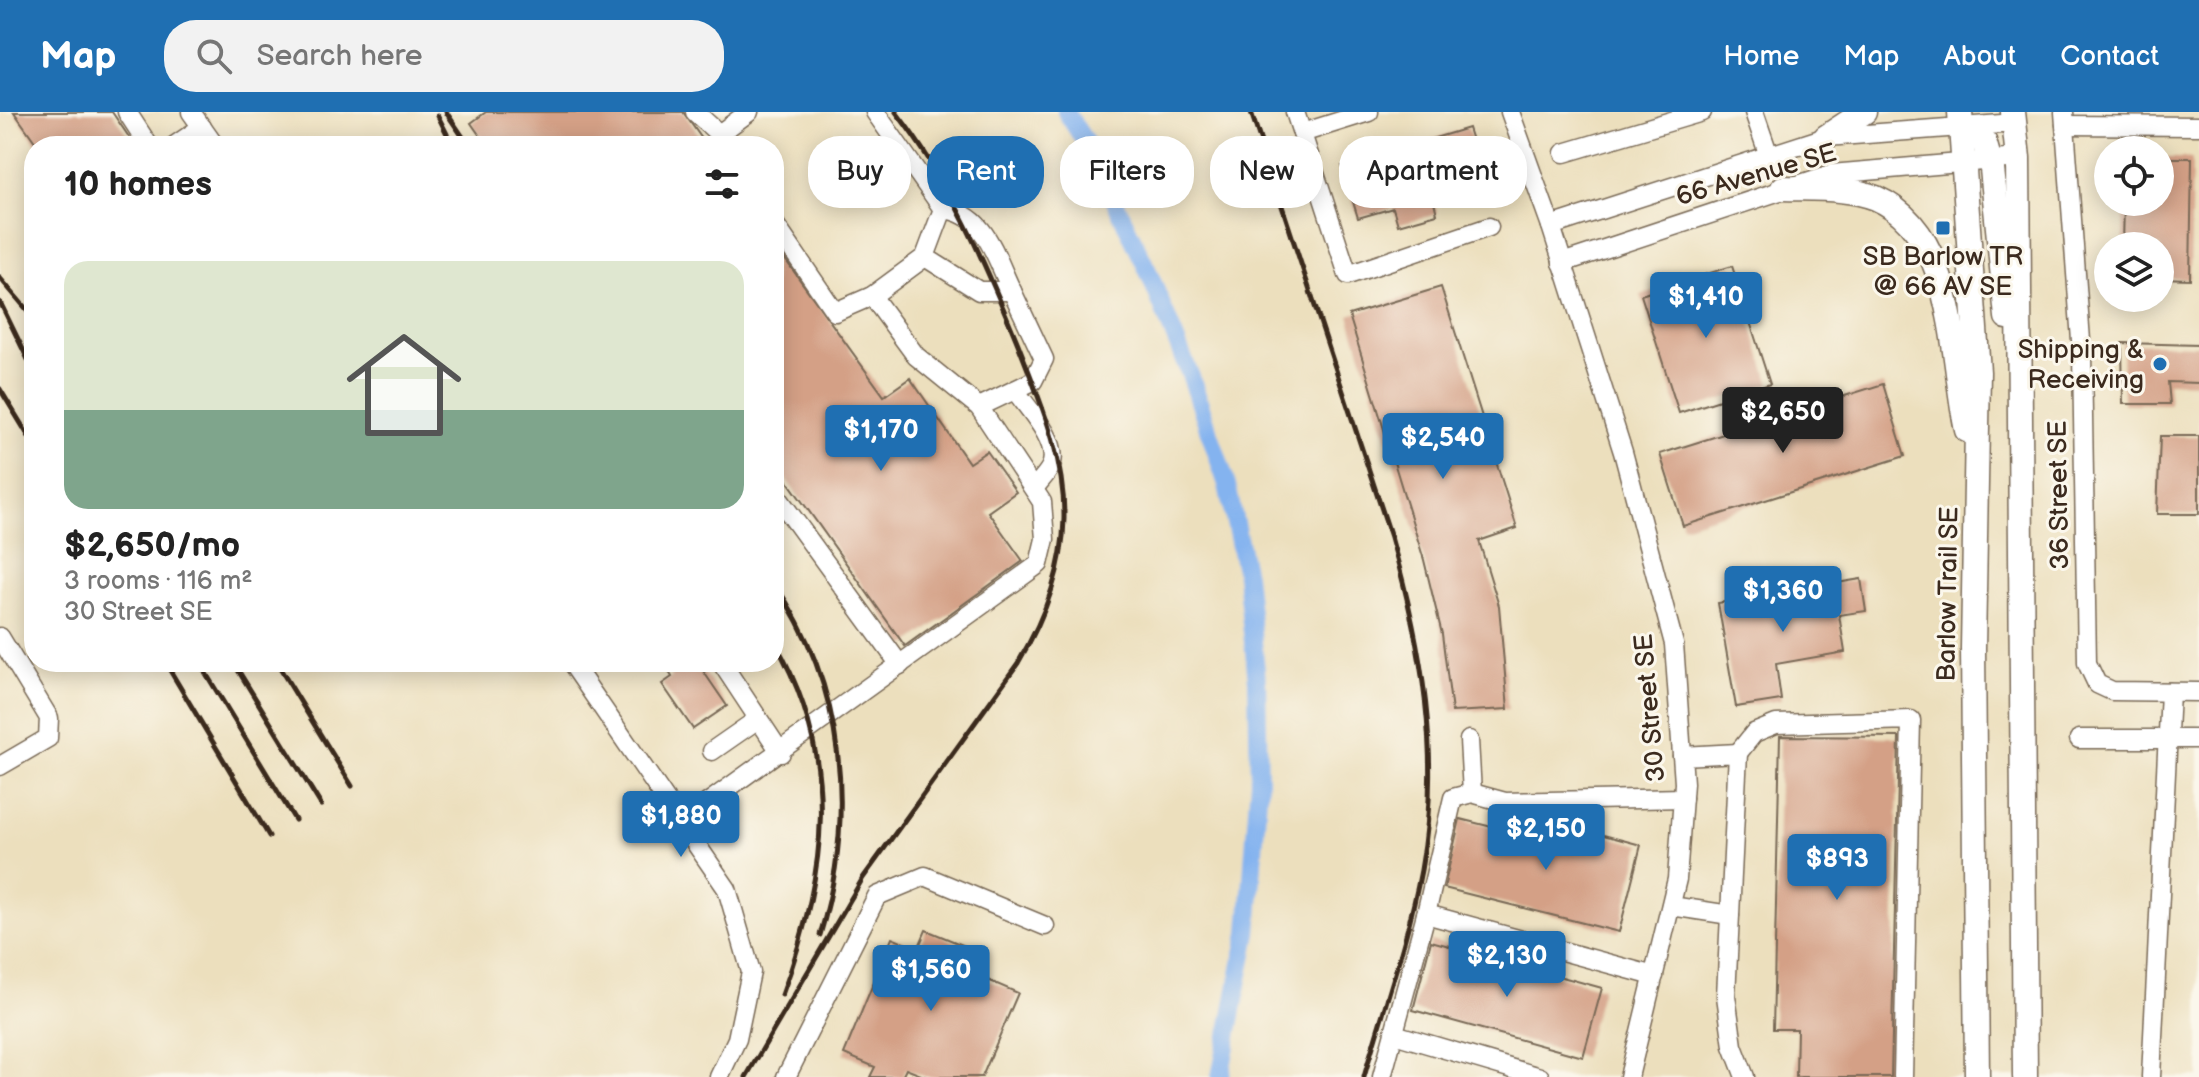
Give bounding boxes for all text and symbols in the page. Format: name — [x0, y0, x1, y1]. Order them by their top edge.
search box — [164, 20, 724, 92]
text: Map — [40, 34, 116, 79]
icon: search — [192, 34, 236, 78]
text: Search here — [256, 38, 423, 74]
text: Home — [1723, 40, 1799, 73]
text: Map — [1843, 40, 1900, 73]
text: About — [1944, 40, 2016, 73]
text: Contact — [2060, 40, 2159, 73]
chip: Buy — [808, 136, 911, 208]
chip: Rent — [927, 136, 1044, 208]
chip: Filters — [1060, 136, 1194, 208]
chip: New — [1210, 136, 1323, 208]
chip: Apartment — [1339, 136, 1527, 208]
map controls — [2094, 136, 2174, 312]
button: locate — [2094, 136, 2174, 216]
street label: 66 Avenue SE — [1673, 138, 1840, 213]
icon: filters — [700, 162, 744, 206]
text: 10 homes — [64, 164, 212, 205]
marker: SB Barlow TR @ 66 AV SE — [1934, 219, 1952, 237]
button: layers — [2094, 232, 2174, 312]
place label: SB Barlow TR @ 66 AV SE — [1863, 242, 2023, 303]
pin: $1,410 — [1641, 272, 1771, 340]
text: $1,410 — [1668, 282, 1744, 313]
icon: home — [332, 313, 476, 457]
place label: Shipping & Receiving — [2018, 335, 2144, 396]
marker: Shipping & Receiving — [2151, 355, 2169, 373]
pin: $2,650 — [1718, 387, 1848, 455]
text: $2,650 — [1740, 397, 1826, 428]
pin: $1,170 — [816, 405, 946, 473]
pin: $2,540 — [1378, 413, 1508, 481]
text: $1,170 — [843, 415, 919, 446]
street label: 36 Street SE — [2043, 420, 2076, 570]
text: $2,540 — [1401, 423, 1486, 454]
street label: Barlow Trail SE — [1931, 506, 1966, 682]
text: $2,650/mo — [64, 525, 240, 566]
text: 3 rooms · 116 m² — [64, 566, 253, 597]
pin: $1,360 — [1718, 566, 1848, 634]
text: $1,360 — [1743, 576, 1824, 607]
text: 30 Street SE — [64, 597, 213, 628]
street label: 30 Street SE — [1629, 633, 1672, 783]
pin: $1,880 — [616, 791, 746, 859]
text: $1,880 — [640, 801, 722, 832]
pin: $2,150 — [1481, 804, 1611, 872]
text: $2,150 — [1506, 814, 1586, 845]
pin: $893 — [1790, 834, 1884, 902]
text: $893 — [1805, 844, 1869, 875]
pin: $2,130 — [1442, 931, 1572, 999]
text: $2,130 — [1467, 941, 1547, 972]
pin: $1,560 — [866, 945, 996, 1013]
text: $1,560 — [891, 955, 971, 986]

